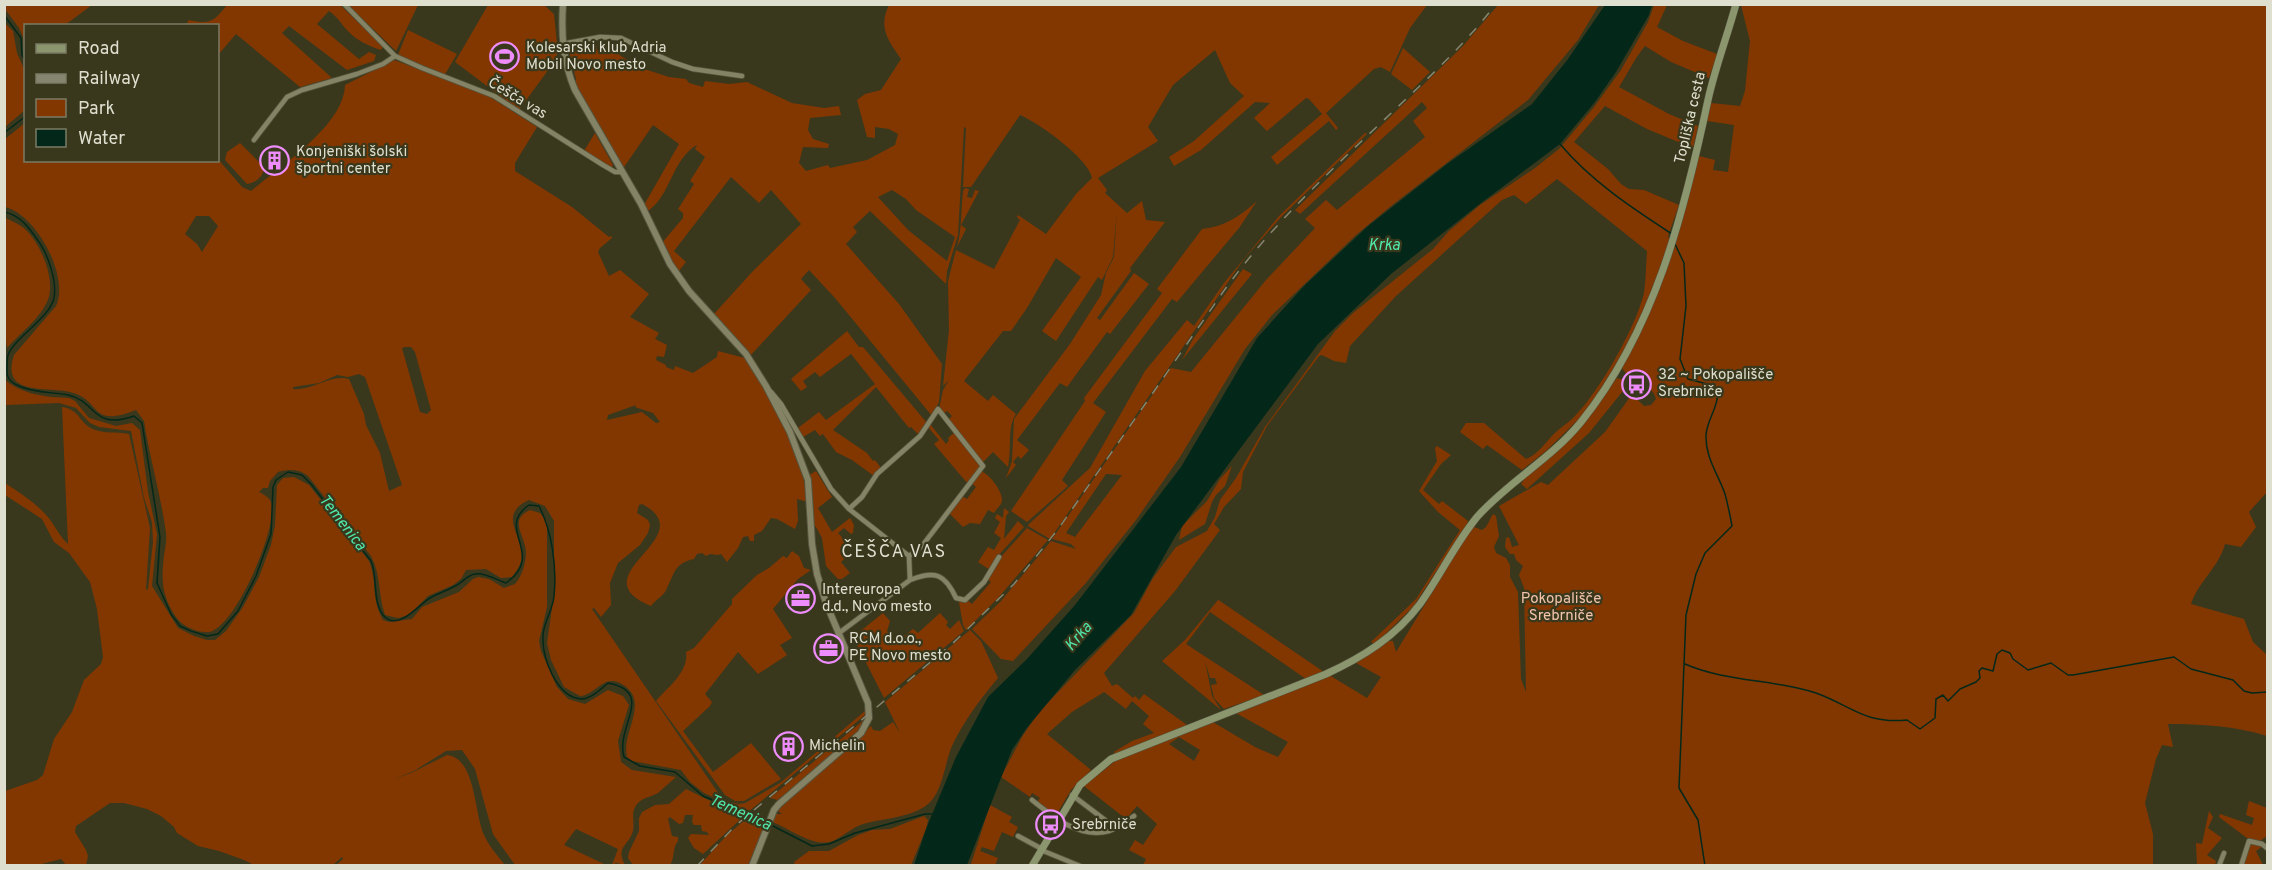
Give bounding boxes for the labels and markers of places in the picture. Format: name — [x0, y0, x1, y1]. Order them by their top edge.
place label: Kolesarski klub Adria Mobil Novo mesto — [526, 39, 666, 75]
sports icon: Kolesarski klub Adria Mobil Novo mesto — [489, 41, 521, 73]
place label: Konjeniški šolski športni center — [296, 143, 407, 179]
building icon: Konjeniški šolski športni center — [259, 145, 291, 177]
place label: 32 ~ Pokopališče Srebrniče — [1658, 366, 1773, 402]
bus stop icon: 32 ~ Pokopališče Srebrniče — [1621, 368, 1653, 400]
place label: Intereuropa d.d., Novo mesto — [822, 581, 932, 617]
office icon: Intereuropa d.d., Novo mesto — [785, 583, 817, 615]
place label: RCM d.o.o., PE Novo mesto — [849, 630, 951, 666]
office icon: RCM d.o.o., PE Novo mesto — [812, 632, 844, 664]
building icon: Michelin — [772, 730, 804, 762]
place label: Michelin — [809, 737, 865, 756]
bus stop icon: Srebrniče — [1035, 809, 1067, 841]
place label: Srebrniče — [1072, 816, 1137, 835]

